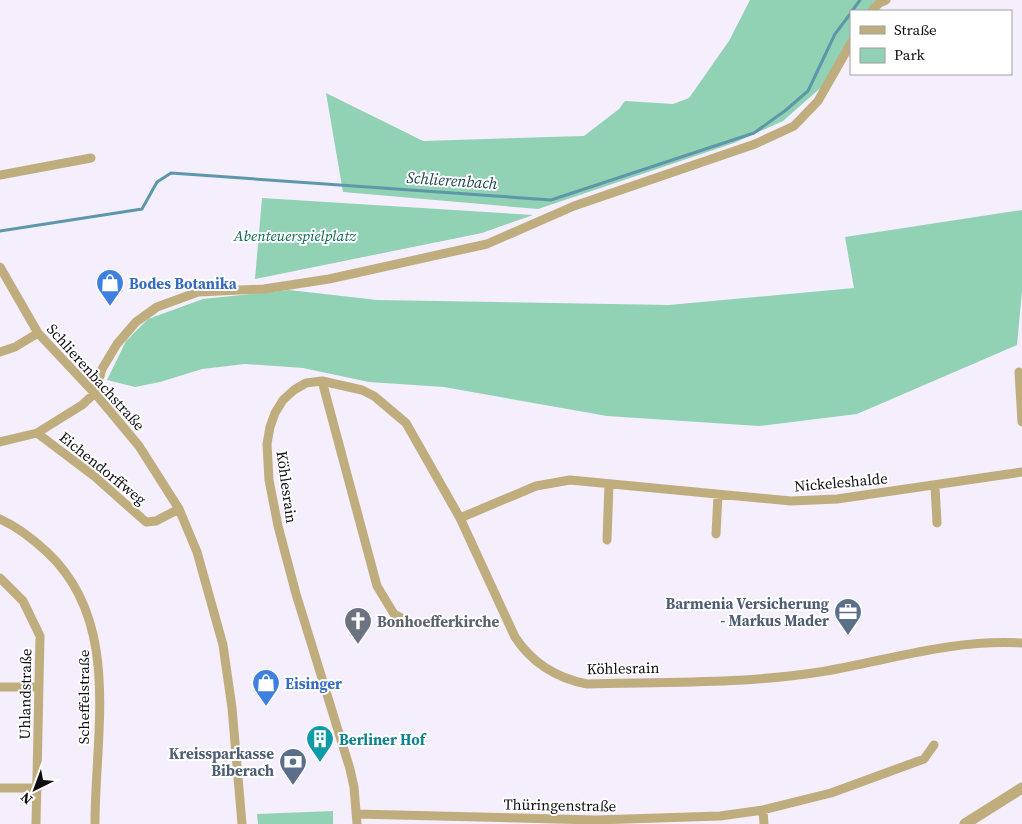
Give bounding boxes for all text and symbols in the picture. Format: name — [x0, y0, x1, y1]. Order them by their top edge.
legend — [850, 10, 1012, 75]
text: Straße — [894, 19, 937, 40]
text: Park — [894, 44, 926, 65]
water label: Schlierenbach — [406, 166, 498, 194]
park label: Abenteuerspielplatz — [233, 225, 357, 246]
shop icon: Bodes Botanika — [95, 268, 125, 307]
place label: Bodes Botanika — [129, 273, 238, 294]
street label: Schlierenbachstraße — [42, 319, 150, 435]
street label: Eichendorffweg — [55, 426, 151, 510]
street label: Köhlesrain — [272, 449, 302, 525]
street label: Nickeleshalde — [793, 467, 889, 497]
place label: Barmenia Versicherung - Markus Mader — [665, 593, 829, 631]
office icon: Barmenia Versicherung - Markus Mader — [833, 597, 863, 636]
church icon: Bonhoefferkirche — [343, 606, 373, 645]
place label: Bonhoefferkirche — [377, 611, 500, 632]
street label: Uhlandstraße — [14, 648, 36, 740]
street label: Scheffelstraße — [73, 649, 94, 744]
street label: Köhlesrain — [586, 657, 660, 679]
shop icon: Eisinger — [251, 668, 281, 707]
place label: Eisinger — [285, 673, 342, 694]
building icon: Berliner Hof — [305, 724, 335, 763]
place label: Berliner Hof — [339, 729, 427, 750]
place label: Kreissparkasse Biberach — [169, 743, 274, 781]
bank icon: Kreissparkasse Biberach — [278, 747, 308, 786]
north arrow — [10, 764, 60, 814]
text: N — [16, 788, 37, 810]
street label: Thüringenstraße — [503, 794, 617, 816]

